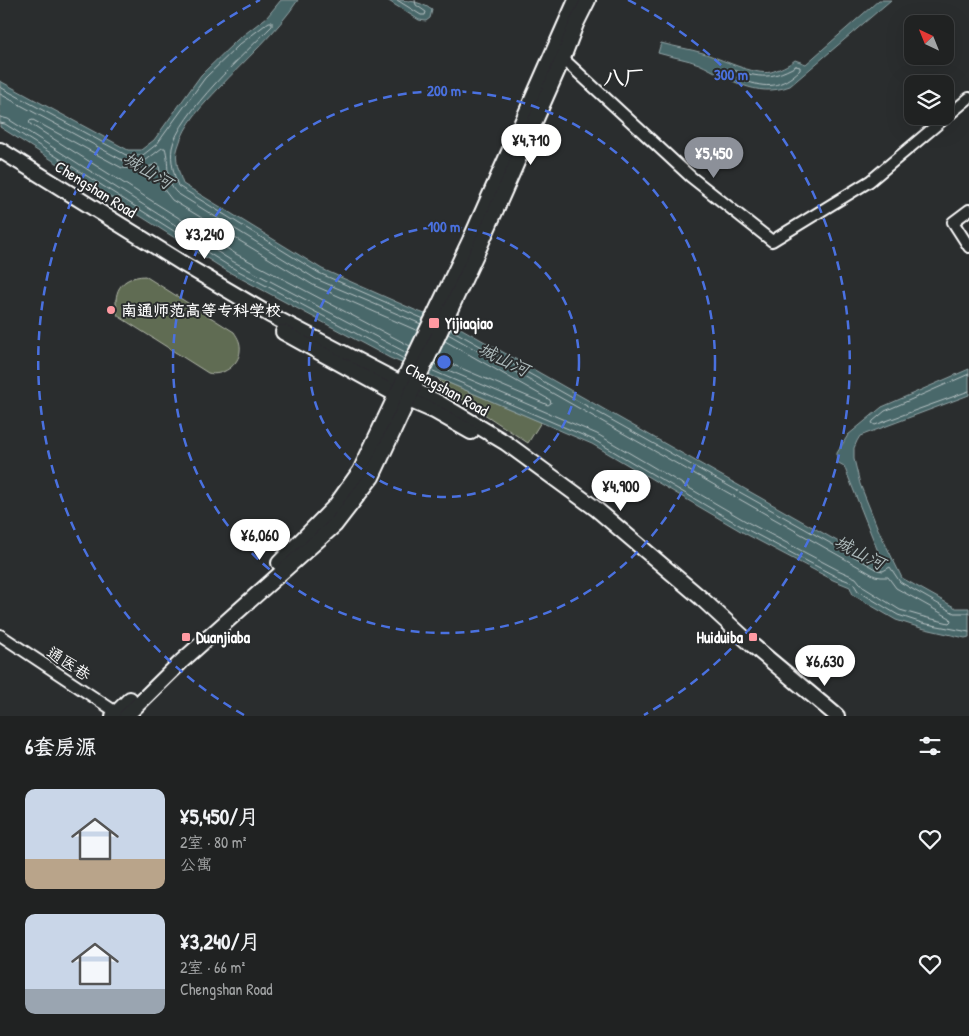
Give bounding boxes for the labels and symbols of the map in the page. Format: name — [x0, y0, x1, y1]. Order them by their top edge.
north arrow — [904, 15, 954, 65]
district label: 八厂 — [603, 63, 645, 92]
text: 300 m — [714, 64, 748, 85]
text: 200 m — [427, 80, 461, 101]
pin: ¥4,710 — [490, 124, 572, 166]
pin: ¥5,450 — [673, 136, 755, 179]
water label: 城山河 — [118, 145, 180, 196]
street label: Chengshan Road — [51, 155, 141, 223]
text: 100 m — [428, 216, 460, 237]
pin: ¥3,240 — [164, 218, 246, 260]
place label: 南通师范高等专科学校 — [121, 299, 281, 321]
marker: 南通师范高等专科学校 — [105, 304, 117, 316]
place label: Yijiaqiao — [445, 312, 494, 335]
marker: Yijiaqiao — [427, 316, 441, 330]
water label: 城山河 — [474, 336, 536, 383]
centre of rings — [435, 353, 453, 371]
street label: Chengshan Road — [401, 357, 493, 421]
pin: ¥4,900 — [580, 470, 662, 512]
pin: ¥6,060 — [219, 518, 301, 561]
water label: 城山河 — [830, 529, 892, 577]
place label: Duanjiaba — [196, 626, 251, 648]
place label: Huiduiba — [696, 626, 744, 648]
marker: Duanjiaba — [180, 631, 192, 643]
marker: Huiduiba — [747, 631, 759, 643]
street label: 通医巷 — [43, 641, 95, 685]
pin: ¥6,630 — [784, 644, 866, 687]

